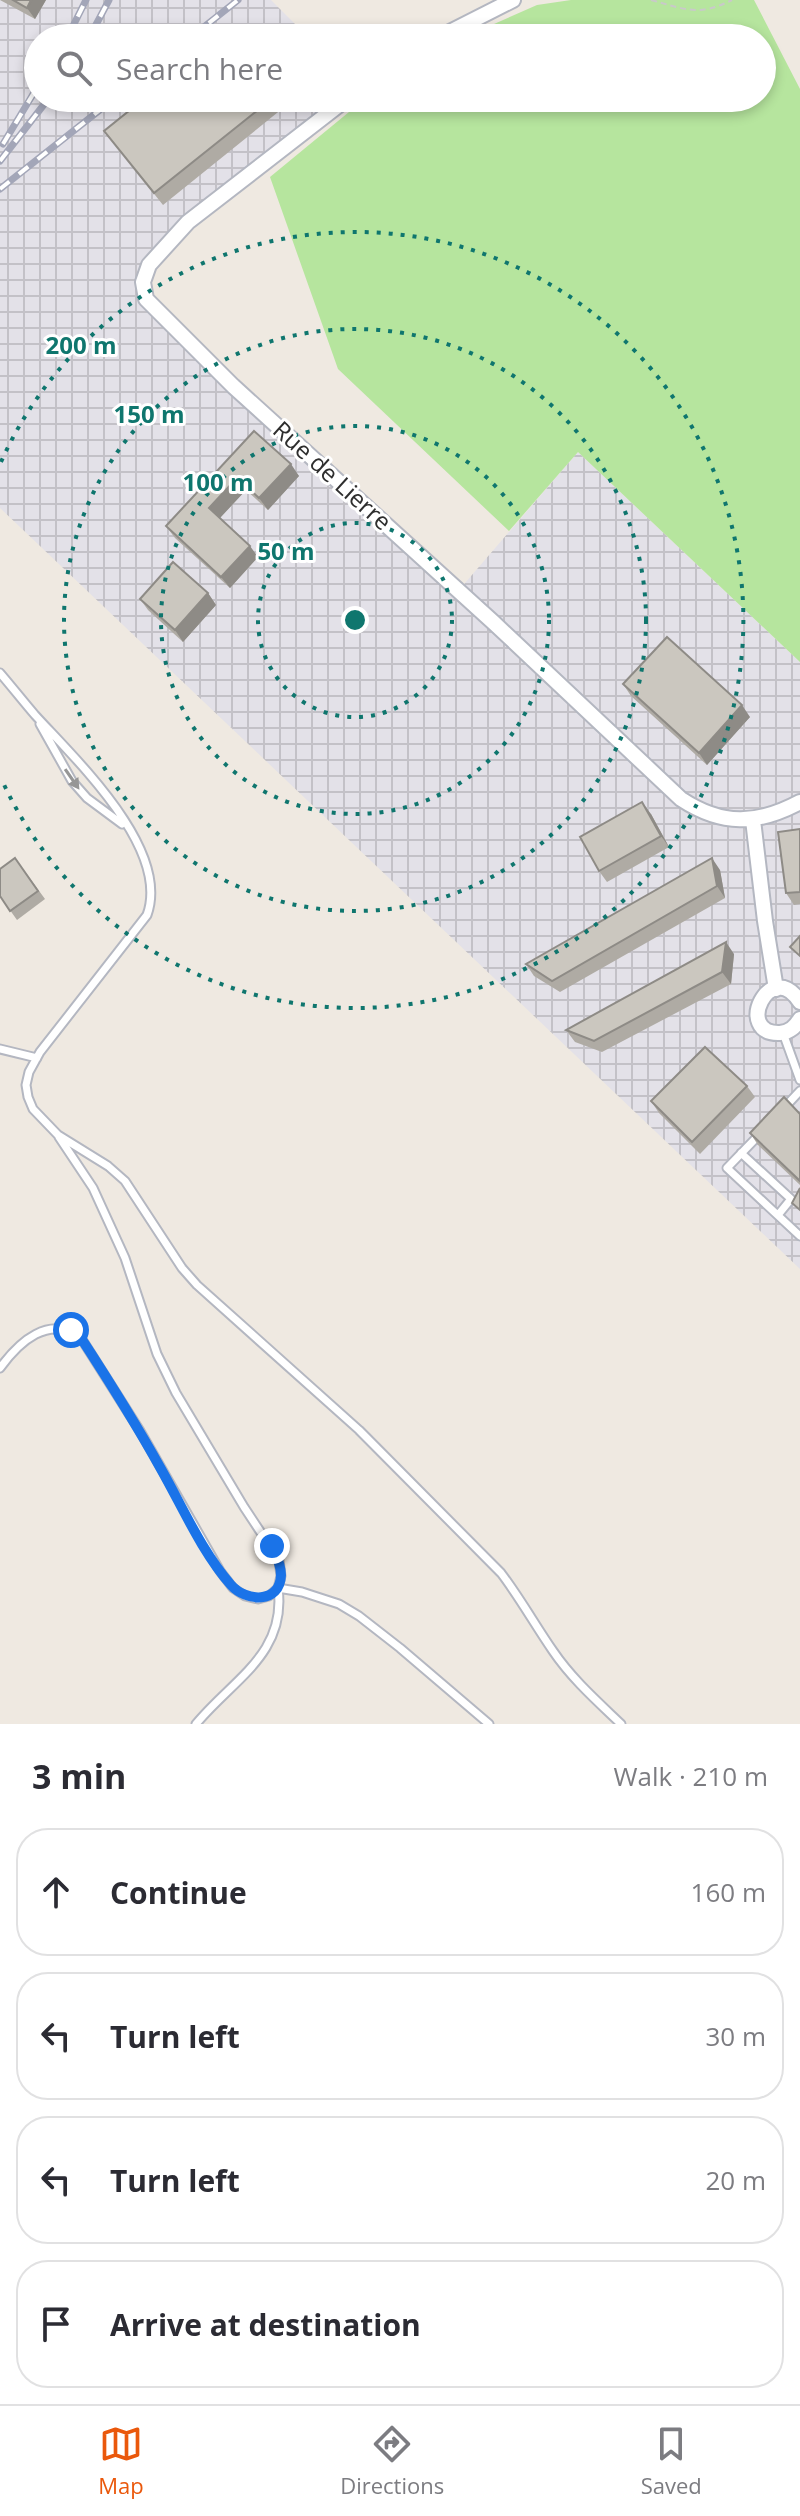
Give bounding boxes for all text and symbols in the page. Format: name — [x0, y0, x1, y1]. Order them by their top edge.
search box — [24, 24, 776, 112]
icon: search — [52, 46, 96, 90]
text: Search here — [116, 48, 283, 89]
text: 200 m — [46, 328, 116, 361]
text: 150 m — [114, 397, 184, 430]
street label: Rue de Lierre — [267, 413, 399, 537]
text: 100 m — [183, 465, 253, 498]
text: 50 m — [257, 534, 315, 567]
centre of rings — [341, 606, 369, 634]
one-way arrow — [64, 768, 80, 790]
route start — [53, 1312, 89, 1348]
route end — [254, 1528, 290, 1564]
text: 3 min — [32, 1753, 126, 1799]
text: Walk · 210 m — [614, 1758, 768, 1794]
icon: ahead — [34, 1870, 78, 1914]
text: Continue — [110, 1872, 247, 1913]
text: 160 m — [691, 1874, 766, 1910]
icon: left — [34, 2014, 78, 2058]
text: Turn left — [110, 2016, 240, 2057]
text: 30 m — [705, 2018, 766, 2054]
icon: left — [34, 2158, 78, 2202]
text: Turn left — [110, 2160, 240, 2201]
text: 20 m — [705, 2162, 766, 2198]
icon: arrive — [34, 2302, 78, 2346]
text: Arrive at destination — [110, 2304, 421, 2345]
tab: Map — [98, 2422, 144, 2500]
tab: Directions — [340, 2422, 444, 2500]
tab: Saved — [641, 2422, 702, 2500]

